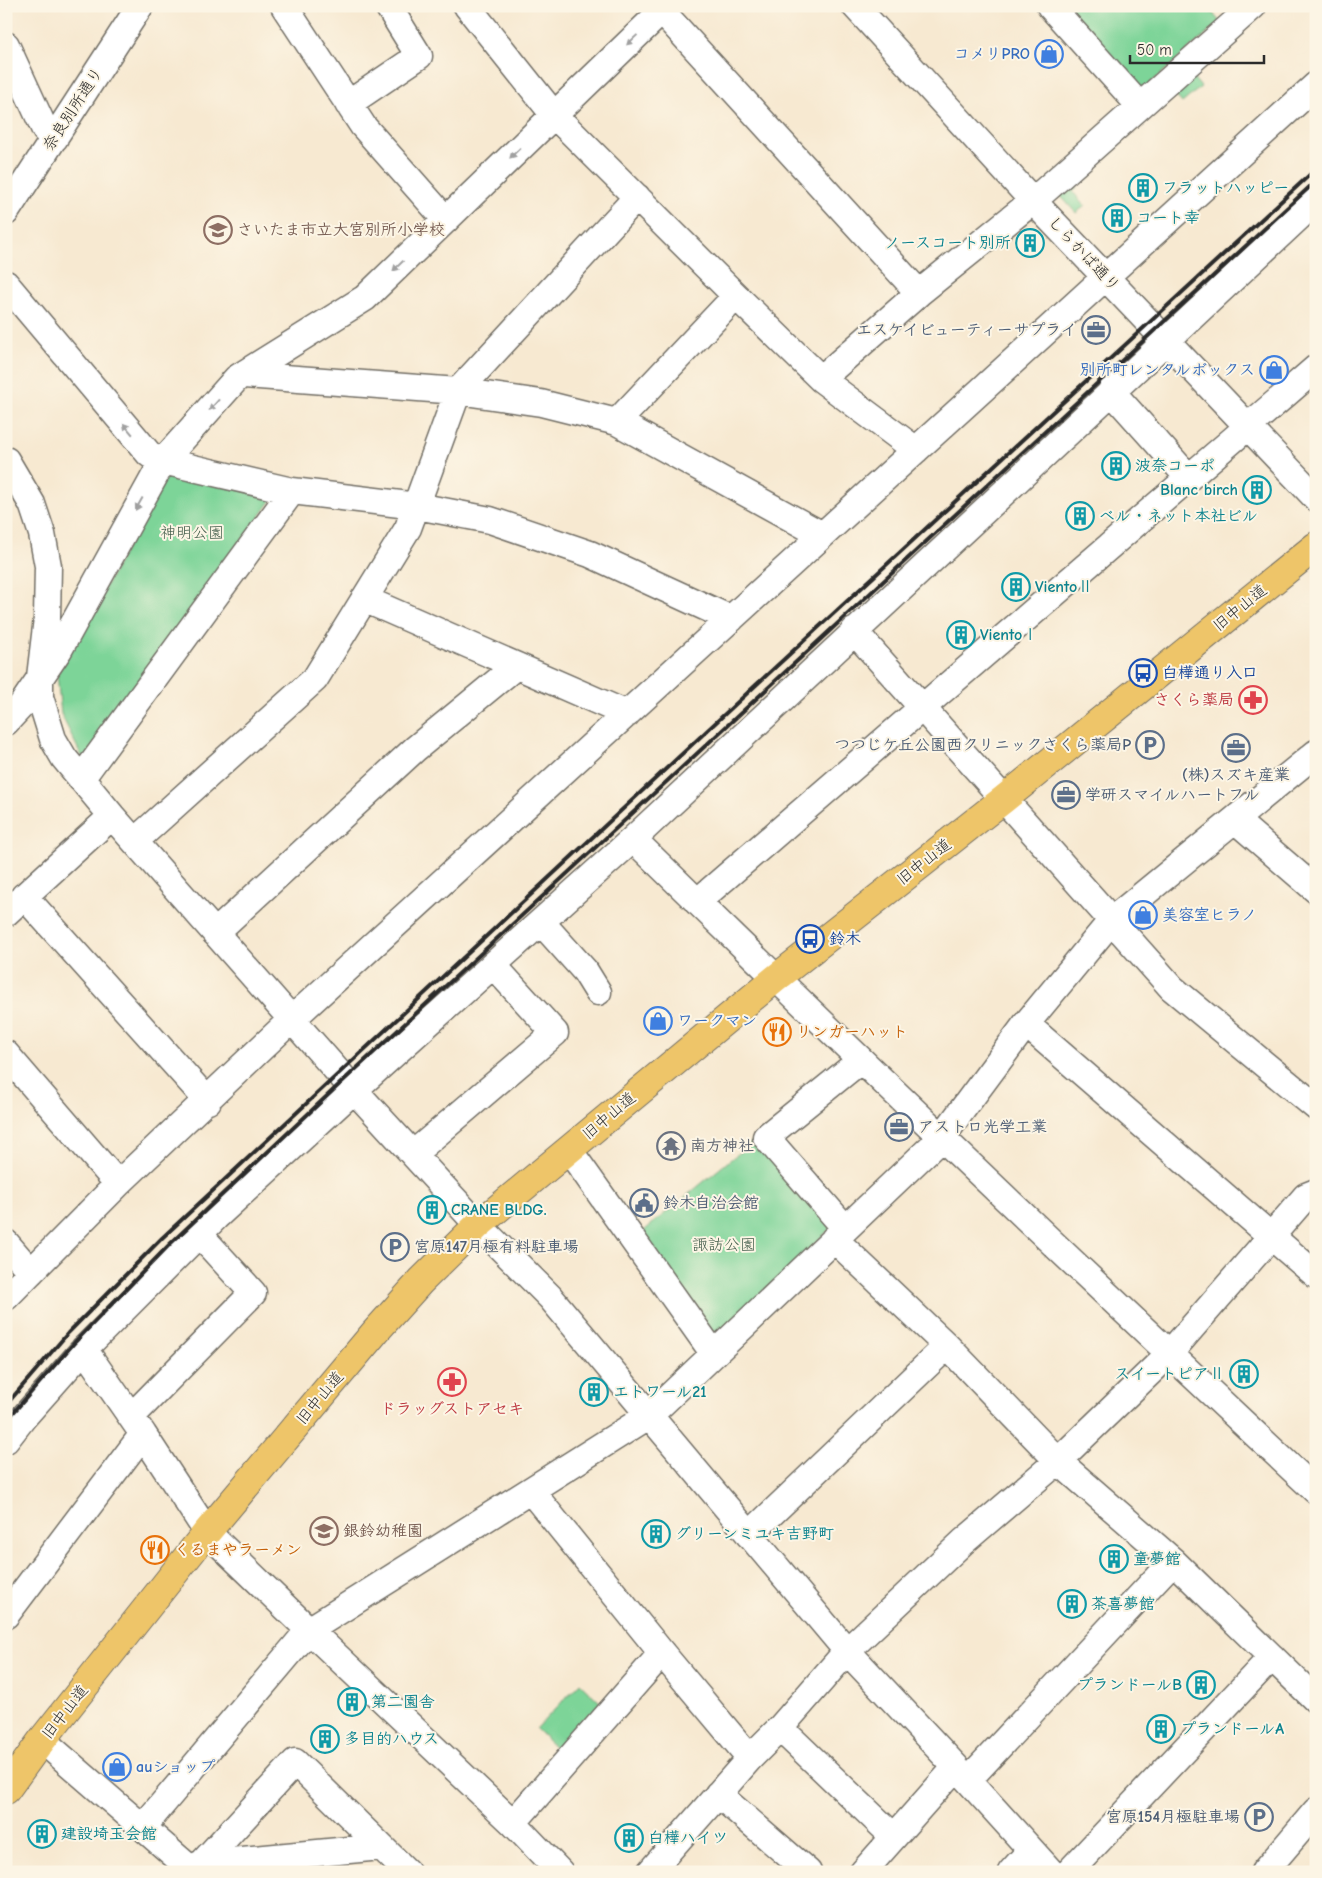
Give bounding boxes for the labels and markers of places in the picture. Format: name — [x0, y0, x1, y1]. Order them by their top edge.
shop icon: コメリPRO — [1034, 39, 1064, 69]
place label: コメリPRO — [954, 45, 1030, 63]
building icon: フラットハッピー — [1128, 173, 1158, 203]
place label: フラットハッピー — [1162, 179, 1289, 197]
building icon: コート幸 — [1102, 203, 1132, 233]
place label: コート幸 — [1136, 209, 1200, 227]
school or university icon: さいたま市立大宮別所小学校 — [203, 215, 233, 245]
place label: さいたま市立大宮別所小学校 — [237, 221, 445, 239]
building icon: ノースコート別所 — [1015, 228, 1045, 258]
place label: ノースコート別所 — [884, 234, 1011, 252]
office icon: エスケイビューティーサプライ — [1081, 315, 1111, 345]
place label: エスケイビューティーサプライ — [856, 321, 1077, 339]
shop icon: 別所町レンタルボックス — [1259, 355, 1289, 385]
place label: 別所町レンタルボックス — [1080, 361, 1255, 379]
building icon: 波奈コーポ — [1101, 451, 1131, 481]
place label: 波奈コーポ — [1135, 457, 1215, 475]
building icon: Blanc birch — [1242, 475, 1272, 505]
place label: Blanc birch — [1160, 481, 1238, 499]
building icon: ベル・ネット本社ビル — [1065, 501, 1095, 531]
place label: ベル・ネット本社ビル — [1099, 507, 1258, 525]
building icon: VientoⅡ — [1001, 572, 1031, 602]
place label: VientoⅡ — [1035, 578, 1093, 596]
building icon: VientoⅠ — [946, 620, 976, 650]
place label: VientoⅠ — [980, 626, 1038, 644]
bus stop icon: 白樺通り入口 — [1128, 658, 1158, 688]
place label: 白樺通り入口 — [1162, 664, 1258, 682]
pharmacy icon: さくら薬局 — [1238, 685, 1268, 715]
place label: さくら薬局 — [1154, 691, 1234, 709]
parking icon: つつじケ丘公園西クリニックさくら薬局P — [1135, 730, 1165, 760]
office icon: (株)スズキ産業 — [1221, 733, 1251, 763]
place label: つつじケ丘公園西クリニックさくら薬局P — [834, 736, 1131, 754]
place label: (株)スズキ産業 — [1182, 766, 1290, 784]
office icon: 学研スマイルハートフル — [1051, 780, 1081, 810]
place label: 学研スマイルハートフル — [1085, 786, 1260, 804]
shop icon: 美容室ヒラノ — [1128, 900, 1158, 930]
place label: 美容室ヒラノ — [1162, 906, 1257, 924]
bus stop icon: 鈴木 — [795, 924, 825, 954]
place label: 鈴木 — [829, 930, 861, 948]
shop icon: ワークマン — [643, 1006, 673, 1036]
place label: ワークマン — [677, 1012, 757, 1030]
restaurant icon: リンガーハット — [762, 1017, 792, 1047]
place label: リンガーハット — [796, 1023, 908, 1041]
office icon: アストロ光学工業 — [884, 1112, 914, 1142]
place label: アストロ光学工業 — [918, 1118, 1047, 1136]
temple icon: 南方神社 — [656, 1131, 686, 1161]
place label: 南方神社 — [690, 1137, 754, 1155]
public building icon: 鈴木自治会館 — [629, 1188, 659, 1218]
place label: 鈴木自治会館 — [663, 1194, 759, 1212]
building icon: CRANE BLDG. — [417, 1195, 447, 1225]
place label: CRANE BLDG. — [451, 1201, 547, 1219]
parking icon: 宮原147月極有料駐車場 — [380, 1232, 410, 1262]
place label: 宮原147月極有料駐車場 — [414, 1238, 579, 1256]
building icon: スイートピアⅡ — [1229, 1359, 1259, 1389]
place label: スイートピアⅡ — [1114, 1365, 1225, 1383]
pharmacy icon: ドラッグストアセキ — [437, 1367, 467, 1397]
building icon: エトワール21 — [579, 1377, 609, 1407]
place label: エトワール21 — [613, 1383, 707, 1401]
place label: ドラッグストアセキ — [380, 1400, 524, 1418]
school or university icon: 銀鈴幼稚園 — [309, 1516, 339, 1546]
building icon: グリーンミユキ吉野町 — [641, 1519, 671, 1549]
place label: 銀鈴幼稚園 — [343, 1522, 423, 1540]
place label: グリーンミユキ吉野町 — [675, 1525, 834, 1543]
restaurant icon: くるまやラーメン — [140, 1535, 170, 1565]
place label: くるまやラーメン — [174, 1541, 302, 1559]
building icon: 童夢館 — [1099, 1544, 1129, 1574]
place label: 童夢館 — [1133, 1550, 1181, 1568]
building icon: 茶喜夢館 — [1057, 1589, 1087, 1619]
place label: 茶喜夢館 — [1091, 1595, 1155, 1613]
building icon: プランドールB — [1186, 1670, 1216, 1700]
place label: プランドールB — [1077, 1676, 1182, 1694]
building icon: 第二園舎 — [337, 1687, 367, 1717]
place label: 第二園舎 — [371, 1693, 435, 1711]
building icon: プランドールA — [1146, 1714, 1176, 1744]
place label: プランドールA — [1180, 1720, 1284, 1738]
building icon: 多目的ハウス — [310, 1724, 340, 1754]
place label: 多目的ハウス — [344, 1730, 439, 1748]
shop icon: auショップ — [102, 1752, 132, 1782]
place label: auショップ — [136, 1758, 215, 1776]
parking icon: 宮原154月極駐車場 — [1244, 1802, 1274, 1832]
place label: 宮原154月極駐車場 — [1106, 1808, 1240, 1826]
building icon: 建設埼玉会館 — [27, 1819, 57, 1849]
building icon: 白樺ハイツ — [614, 1823, 644, 1853]
place label: 建設埼玉会館 — [61, 1825, 157, 1843]
place label: 白樺ハイツ — [648, 1829, 728, 1847]

